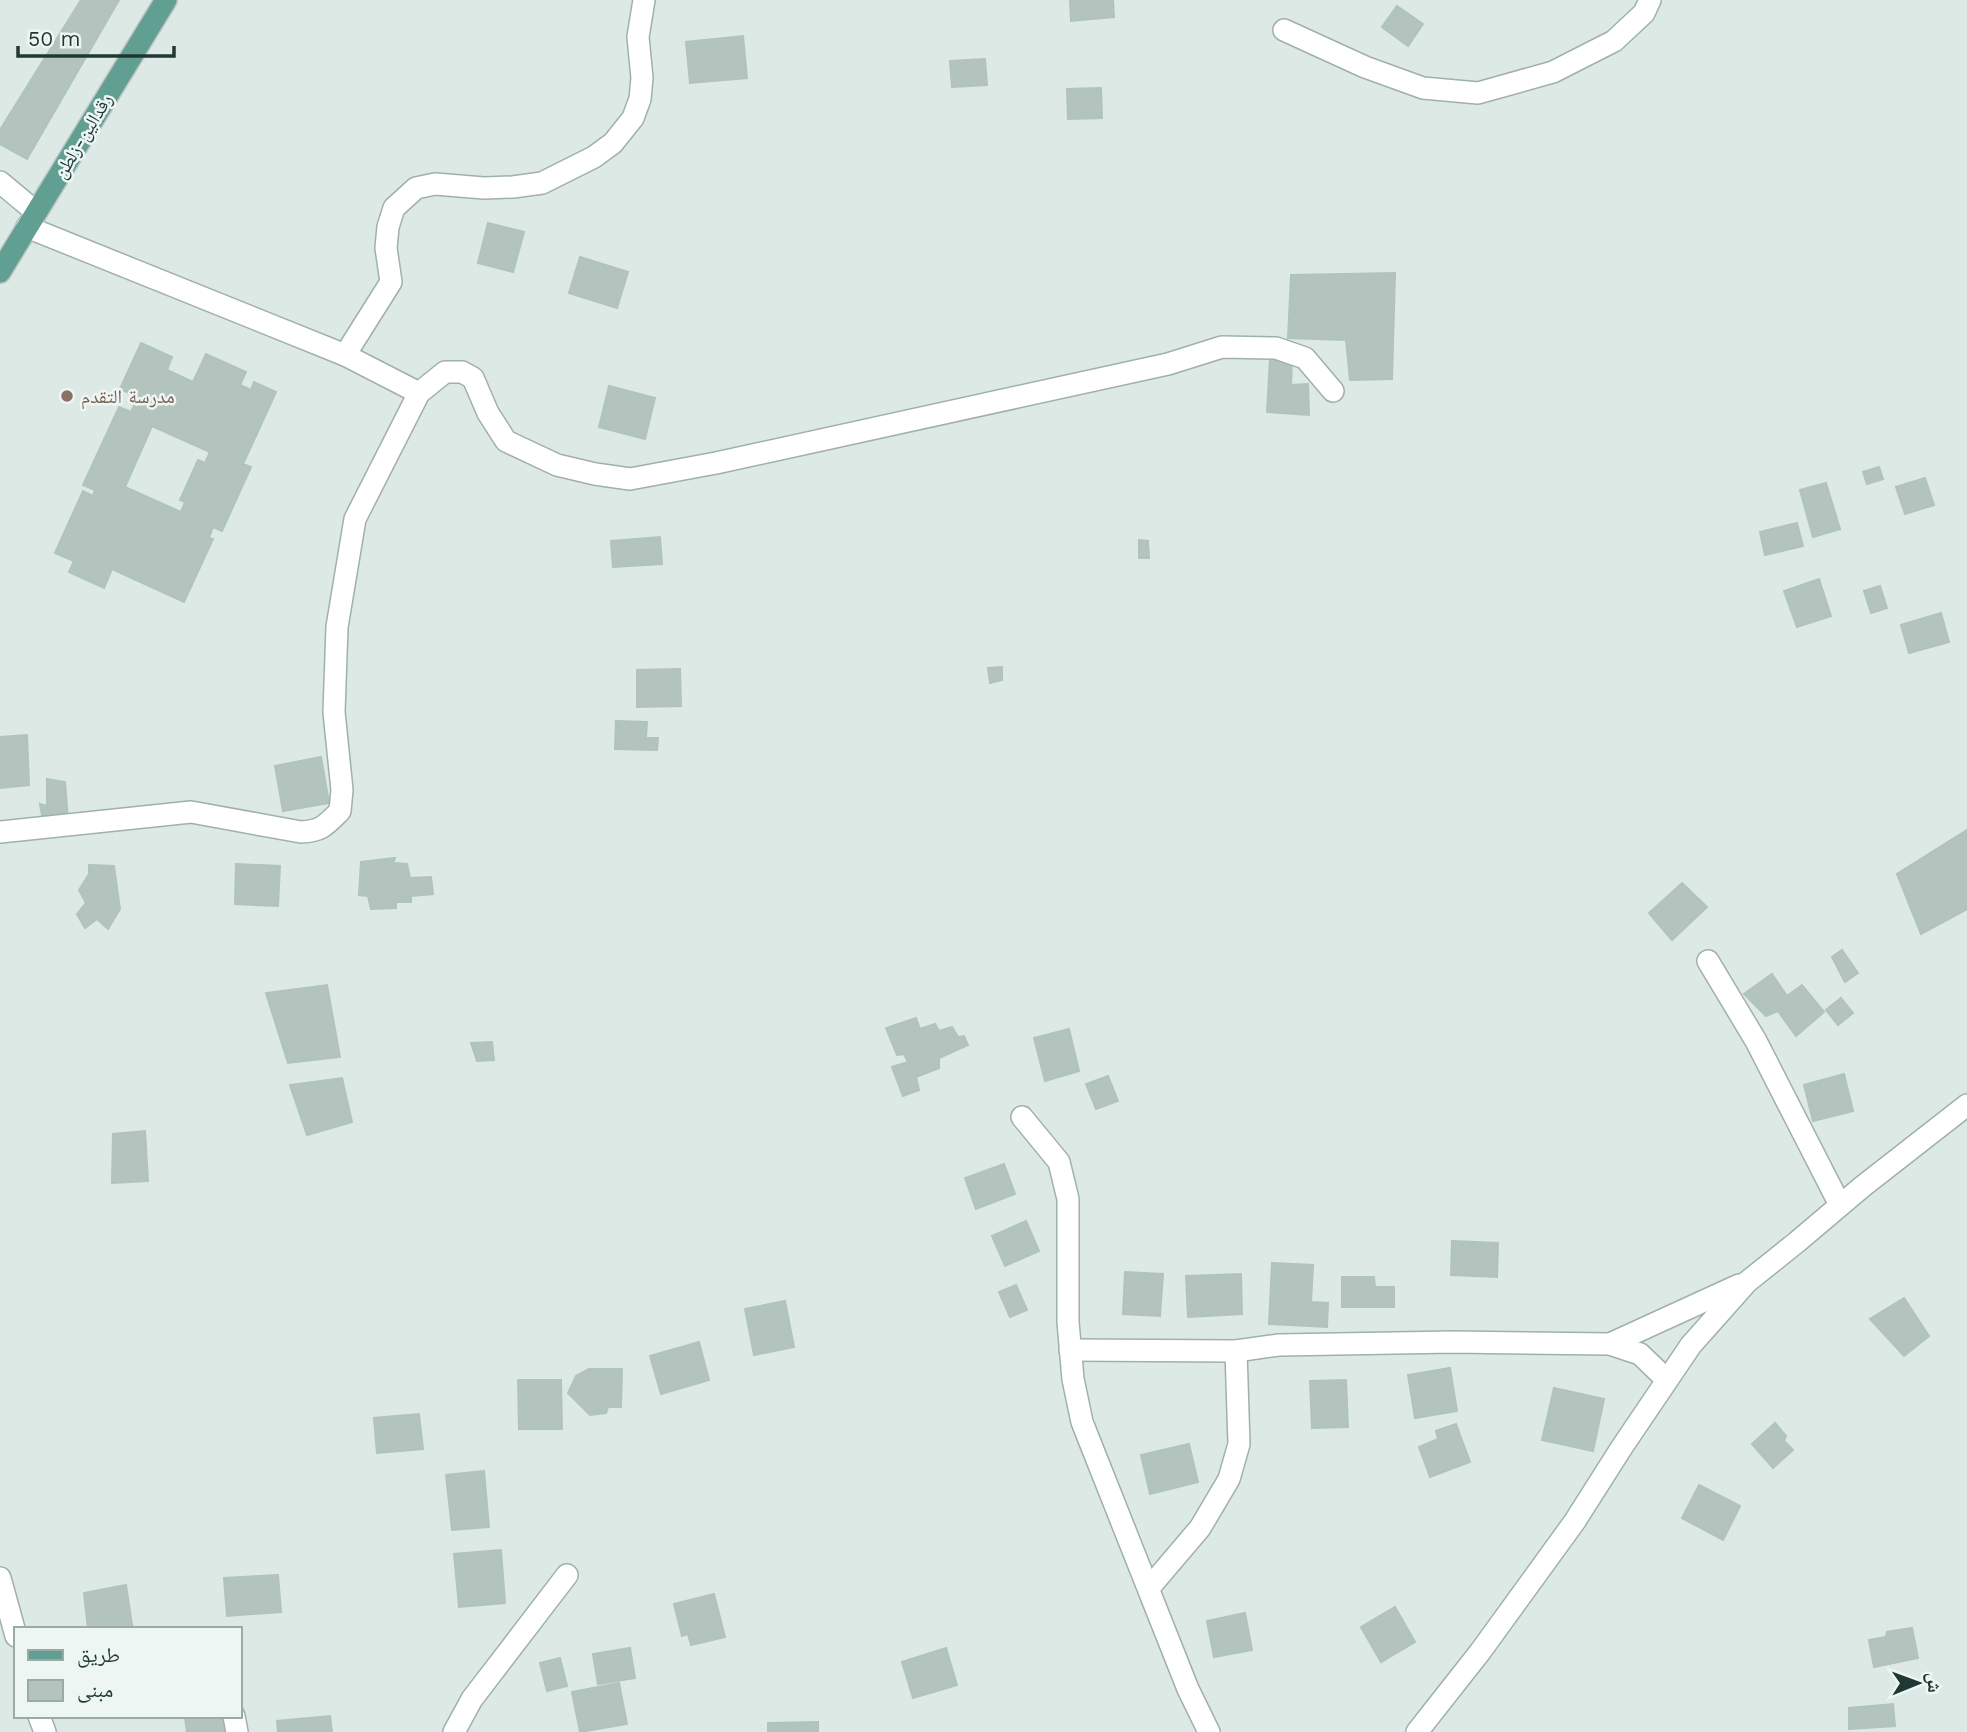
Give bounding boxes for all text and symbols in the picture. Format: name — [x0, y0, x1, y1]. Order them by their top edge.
scale bar — [18, 14, 173, 58]
text: 50 m — [28, 26, 80, 51]
street label: رقدالين-زلطن — [49, 89, 117, 183]
place label: مدرسة التقدم — [81, 385, 175, 410]
marker: مدرسة التقدم — [59, 388, 75, 404]
legend — [14, 1627, 242, 1718]
text: طريق — [77, 1642, 120, 1668]
north arrow — [1883, 1648, 1953, 1718]
text: ش — [1923, 1672, 1946, 1693]
text: مبنى — [77, 1677, 113, 1703]

